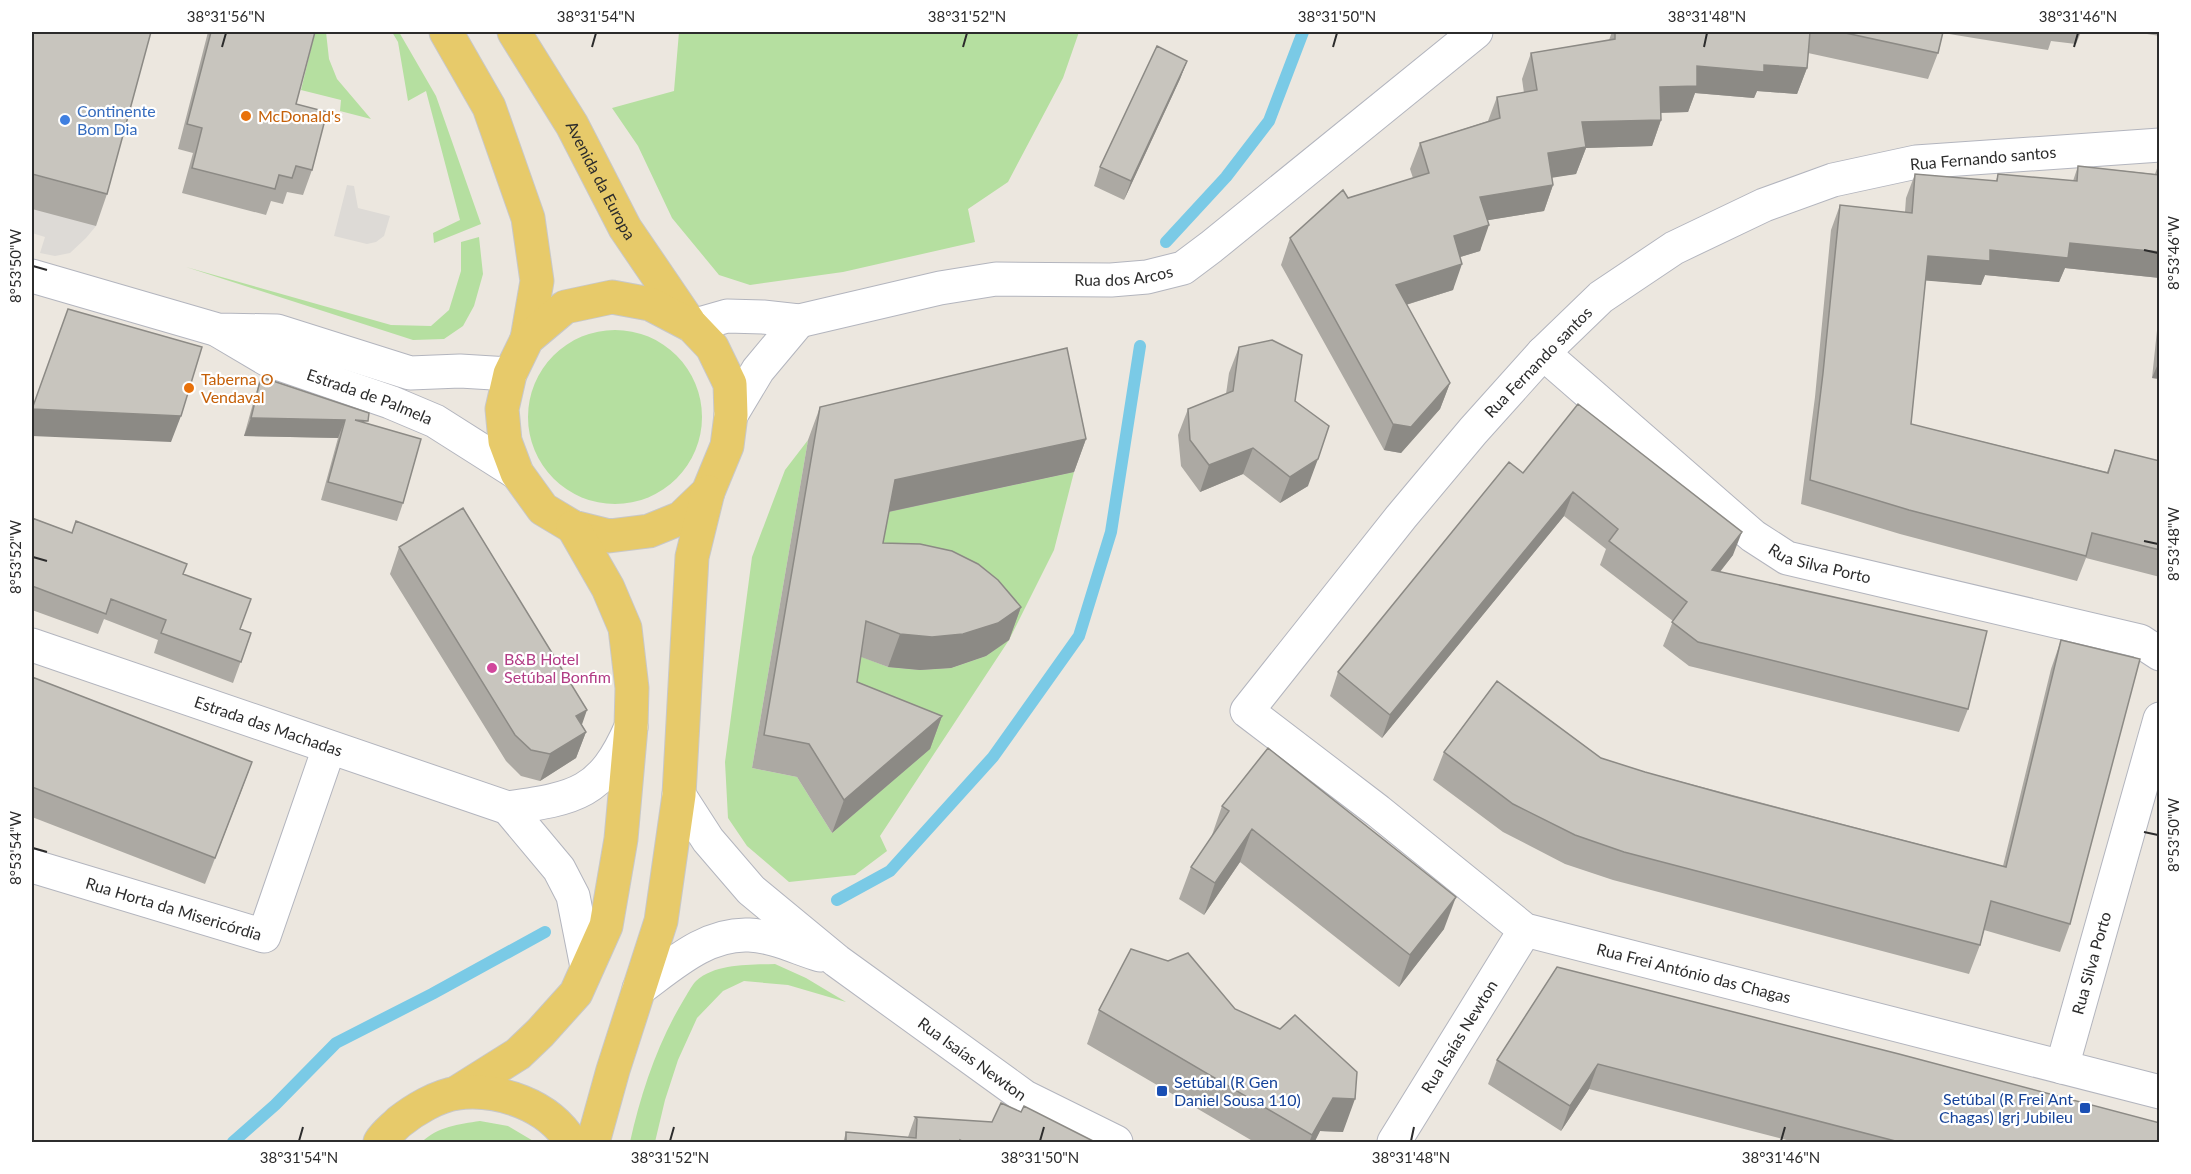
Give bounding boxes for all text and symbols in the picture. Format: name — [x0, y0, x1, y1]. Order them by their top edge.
text: 38°31'56"N — [187, 7, 265, 25]
text: 38°31'54"N — [557, 7, 635, 25]
text: 38°31'52"N — [928, 7, 1006, 25]
text: 38°31'50"N — [1298, 7, 1376, 25]
text: 38°31'48"N — [1668, 7, 1746, 25]
text: 38°31'46"N — [2039, 7, 2117, 25]
place label: Continente Bom Dia — [77, 101, 156, 138]
place label: McDonald's — [258, 106, 341, 125]
marker: McDonald's — [239, 109, 253, 123]
marker: Continente Bom Dia — [58, 113, 72, 127]
street label: Avenida da Europa — [563, 118, 640, 243]
street label: Rua Fernando santos — [1909, 142, 2057, 173]
text: 8°53'46"W — [2164, 216, 2182, 290]
text: 8°53'50"W — [6, 229, 24, 303]
street label: Rua dos Arcos — [1074, 261, 1175, 289]
street label: Rua Fernando santos — [1480, 302, 1595, 421]
street label: Estrada de Palmela — [305, 364, 436, 428]
place label: Taberna O Vendaval — [201, 369, 274, 406]
marker: Taberna O Vendaval — [182, 381, 196, 395]
text: 8°53'48"W — [2164, 507, 2182, 581]
text: 8°53'52"W — [6, 520, 24, 594]
street label: Rua Silva Porto — [1765, 539, 1873, 586]
place label: B&B Hotel Setúbal Bonfim — [504, 649, 611, 686]
marker: B&B Hotel Setúbal Bonfim — [485, 661, 499, 675]
street label: Estrada das Machadas — [192, 691, 345, 760]
text: 8°53'50"W — [2164, 798, 2182, 872]
text: 8°53'54"W — [6, 811, 24, 885]
street label: Rua Horta da Misericórdia — [84, 873, 264, 944]
street label: Rua Silva Porto — [2067, 909, 2114, 1016]
street label: Rua Frei António das Chagas — [1595, 939, 1793, 1006]
street label: Rua Isaías Newton — [1417, 976, 1501, 1096]
street label: Rua Isaías Newton — [915, 1013, 1031, 1104]
place label: Setúbal (R Gen Daniel Sousa 110) — [1174, 1072, 1301, 1109]
marker: Setúbal (R Gen Daniel Sousa 110) — [1155, 1084, 1169, 1098]
place label: Setúbal (R Frei Ant Chagas) Igrj Jubileu — [1939, 1089, 2073, 1126]
marker: Setúbal (R Frei Ant Chagas) Igrj Jubileu — [2078, 1101, 2092, 1115]
text: 38°31'54"N — [260, 1148, 338, 1166]
text: 38°31'52"N — [631, 1148, 709, 1166]
text: 38°31'50"N — [1001, 1148, 1079, 1166]
text: 38°31'48"N — [1372, 1148, 1450, 1166]
text: 38°31'46"N — [1742, 1148, 1820, 1166]

